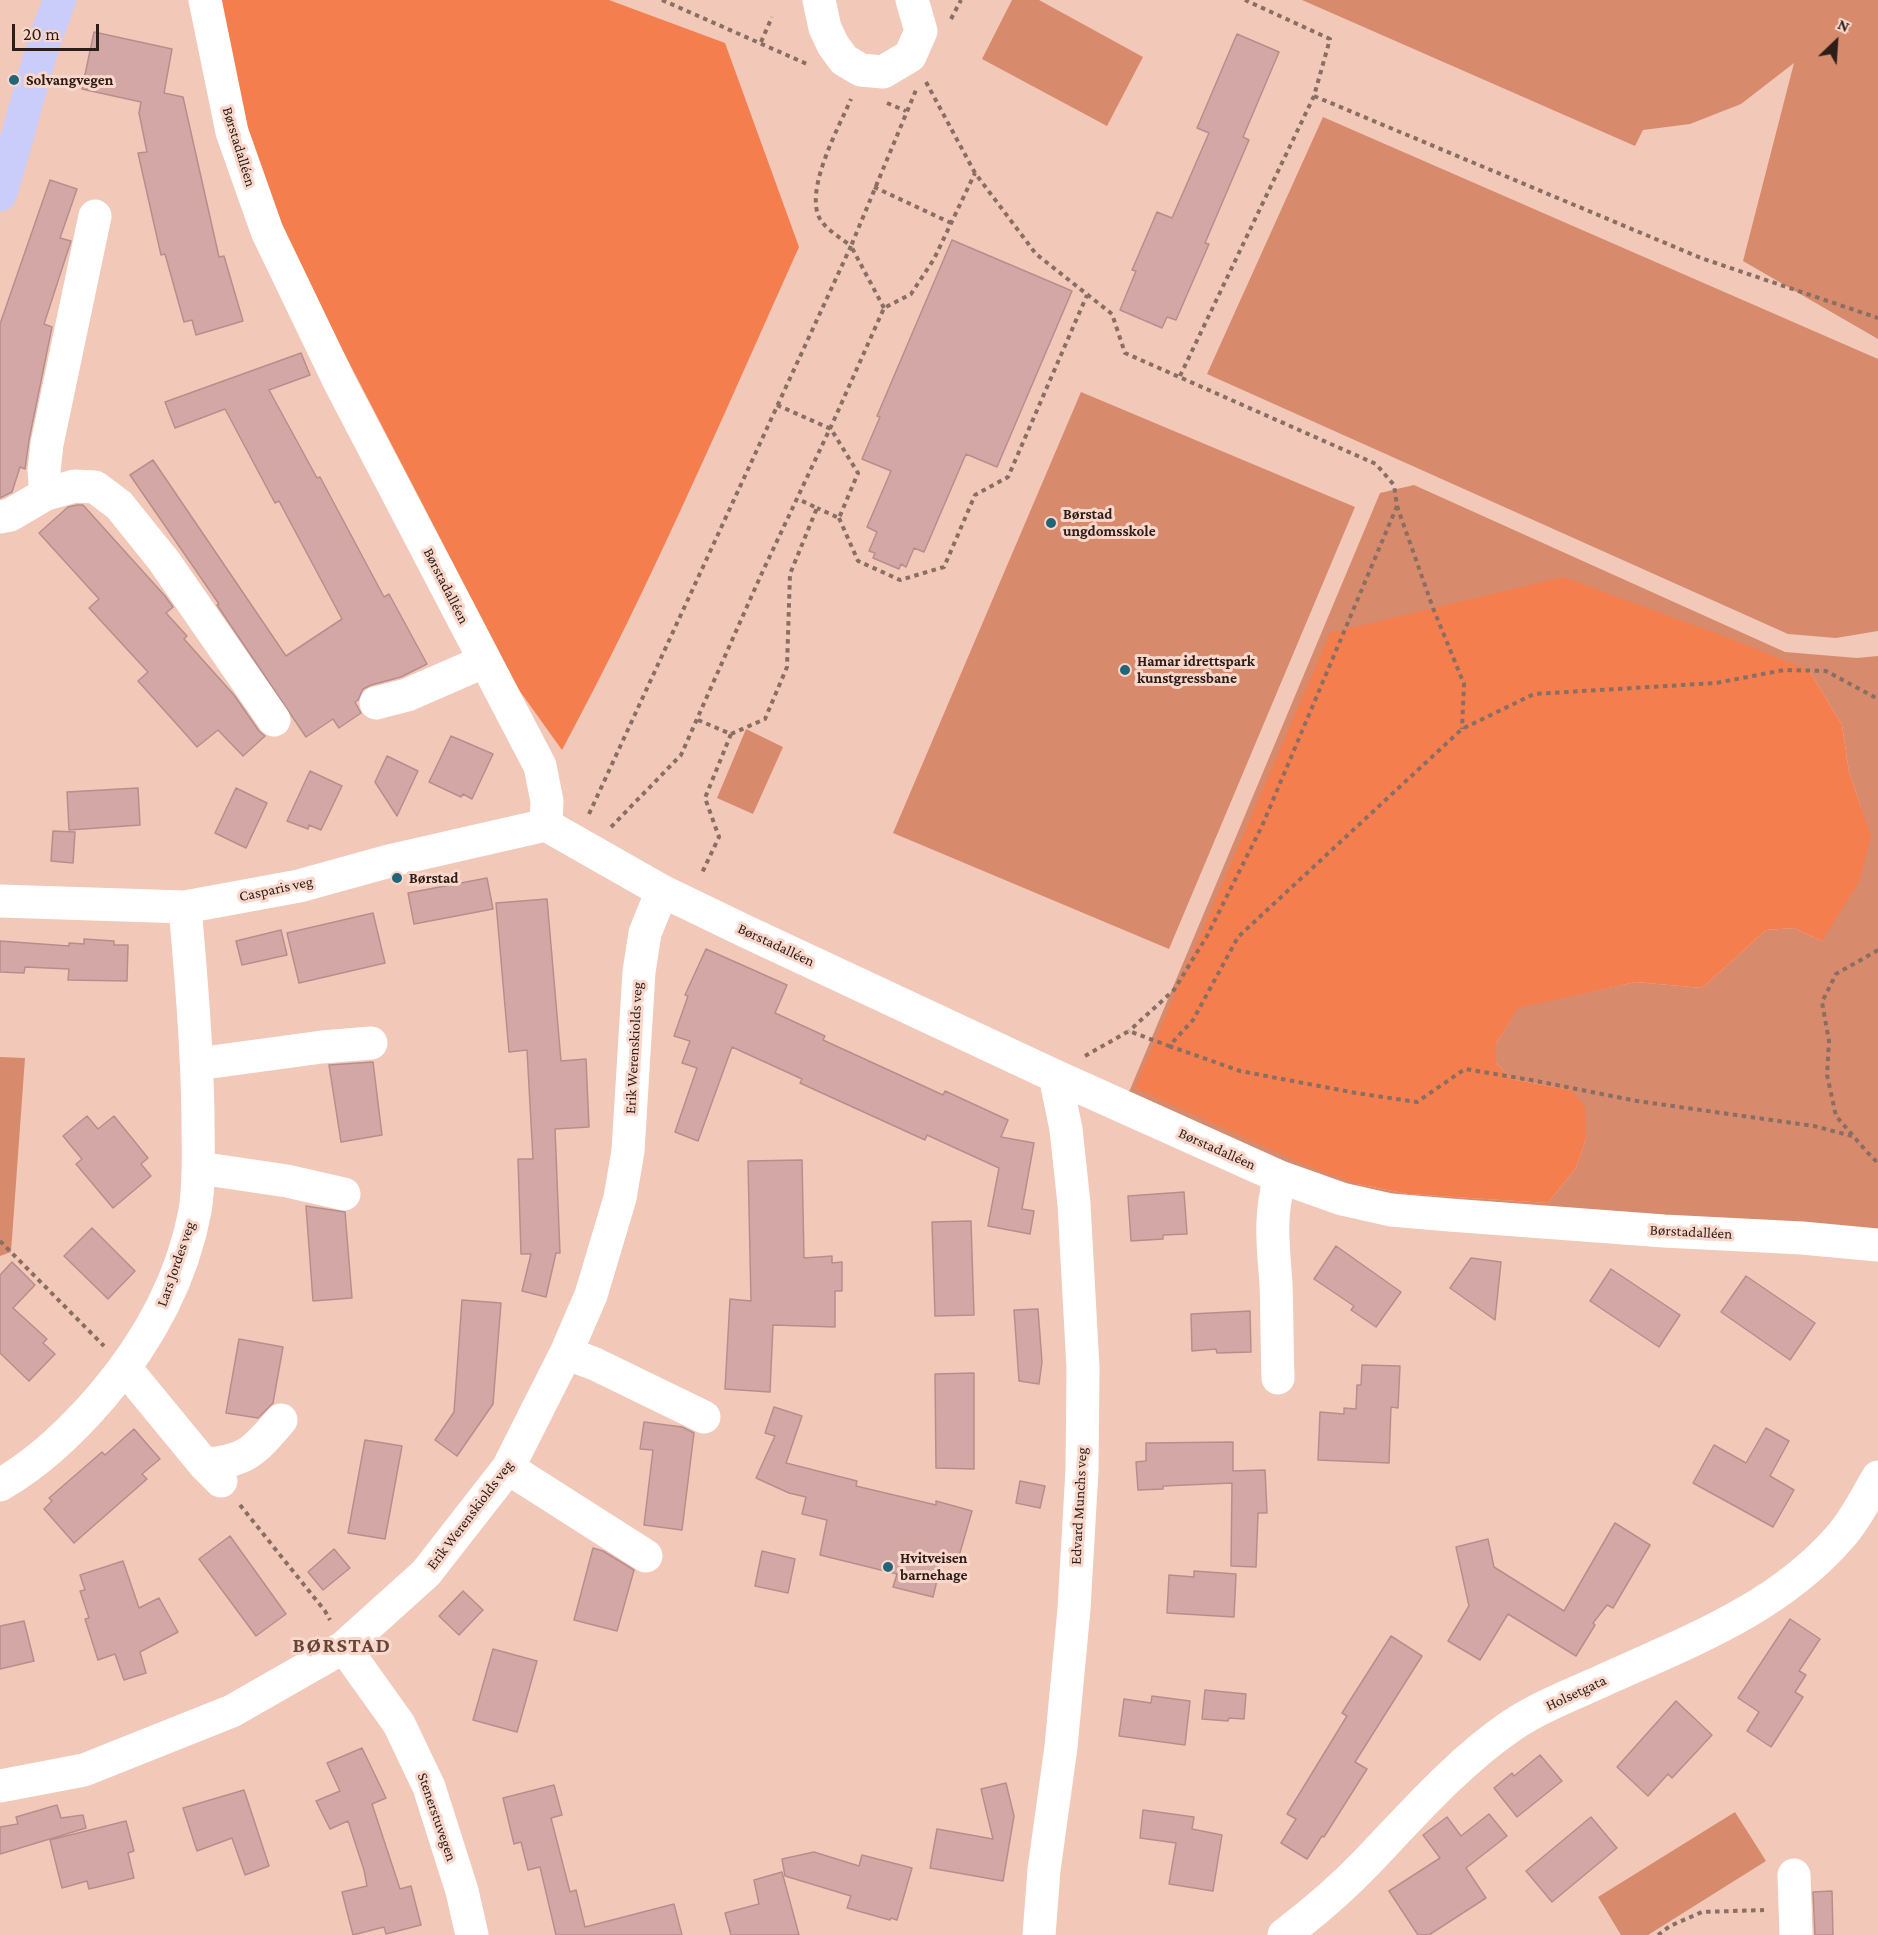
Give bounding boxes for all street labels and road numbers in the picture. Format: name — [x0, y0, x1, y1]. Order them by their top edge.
street label: Børstadalléen — [218, 105, 260, 189]
street label: Børstadalléen — [419, 545, 473, 627]
street label: Casparis veg — [237, 872, 315, 906]
street label: Børstadalléen — [735, 919, 817, 971]
street label: Erik Werenskiolds veg — [622, 981, 646, 1115]
street label: Børstadalléen — [1176, 1124, 1258, 1174]
street label: Lars Jordes veg — [153, 1219, 199, 1309]
street label: Børstadalléen — [1649, 1221, 1733, 1243]
street label: Edvard Munchs veg — [1067, 1447, 1091, 1565]
street label: Erik Werenskiolds veg — [423, 1457, 517, 1573]
street label: Holsetgata — [1543, 1671, 1609, 1715]
street label: Stenerstuvegen — [413, 1770, 461, 1864]

